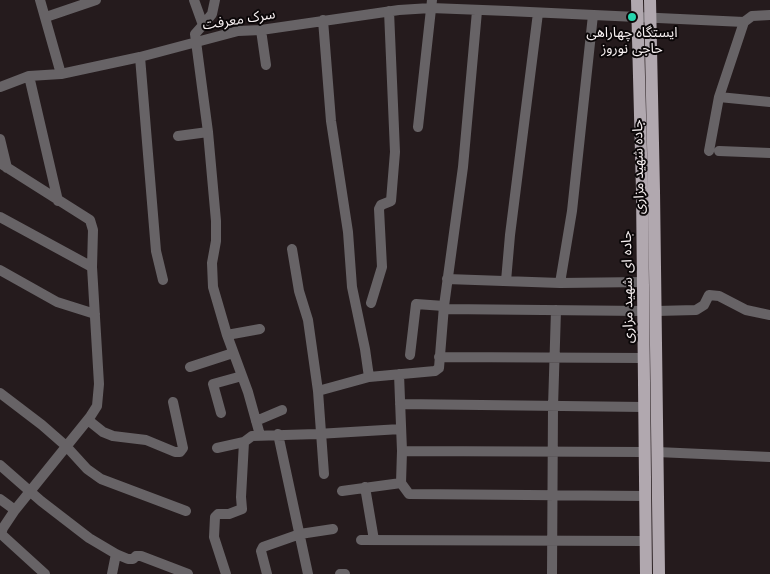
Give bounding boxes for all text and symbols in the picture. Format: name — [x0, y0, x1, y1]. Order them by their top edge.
street label: سرک معرفت — [201, 6, 277, 34]
marker: ایستگاه چهاراهی حاجی نوروز — [626, 11, 638, 23]
place label: ایستگاه چهاراهی حاجی نوروز — [586, 25, 678, 58]
street label: جاده شهید مزاری — [630, 119, 648, 215]
street label: جاده ای شهید مزاری — [619, 231, 637, 343]

